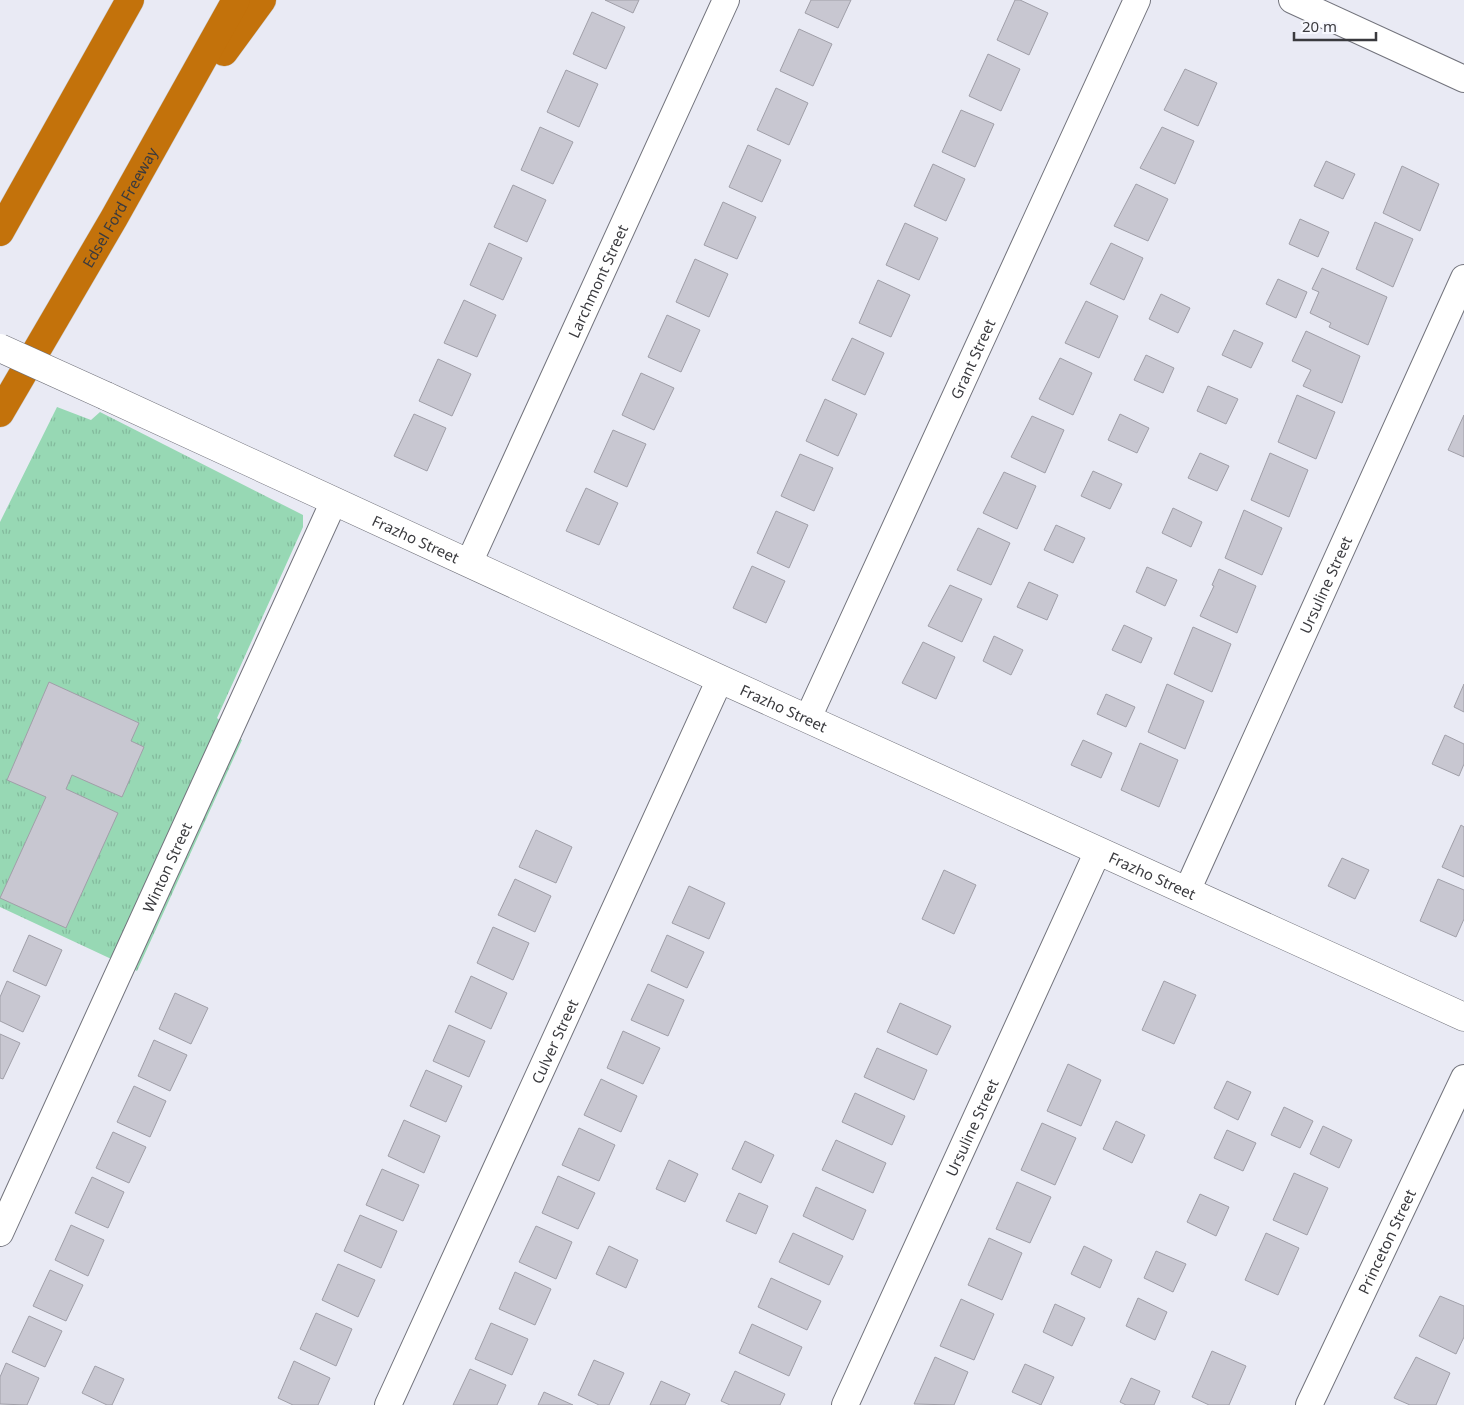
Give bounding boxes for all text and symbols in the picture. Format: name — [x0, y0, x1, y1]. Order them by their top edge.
scale bar — [1294, 10, 1376, 42]
text: 20 m — [1302, 16, 1337, 36]
street label: Edsel Ford Freeway — [77, 143, 162, 271]
street label: Larchmont Street — [563, 221, 632, 341]
street label: Grant Street — [946, 315, 1000, 402]
street label: Frazho Street — [369, 510, 463, 568]
street label: Ursuline Street — [1295, 532, 1356, 637]
street label: Frazho Street — [737, 680, 831, 737]
street label: Winton Street — [138, 819, 196, 915]
street label: Frazho Street — [1106, 847, 1200, 904]
street label: Culver Street — [526, 995, 583, 1087]
street label: Ursuline Street — [941, 1075, 1003, 1179]
street label: Princeton Street — [1353, 1185, 1420, 1297]

